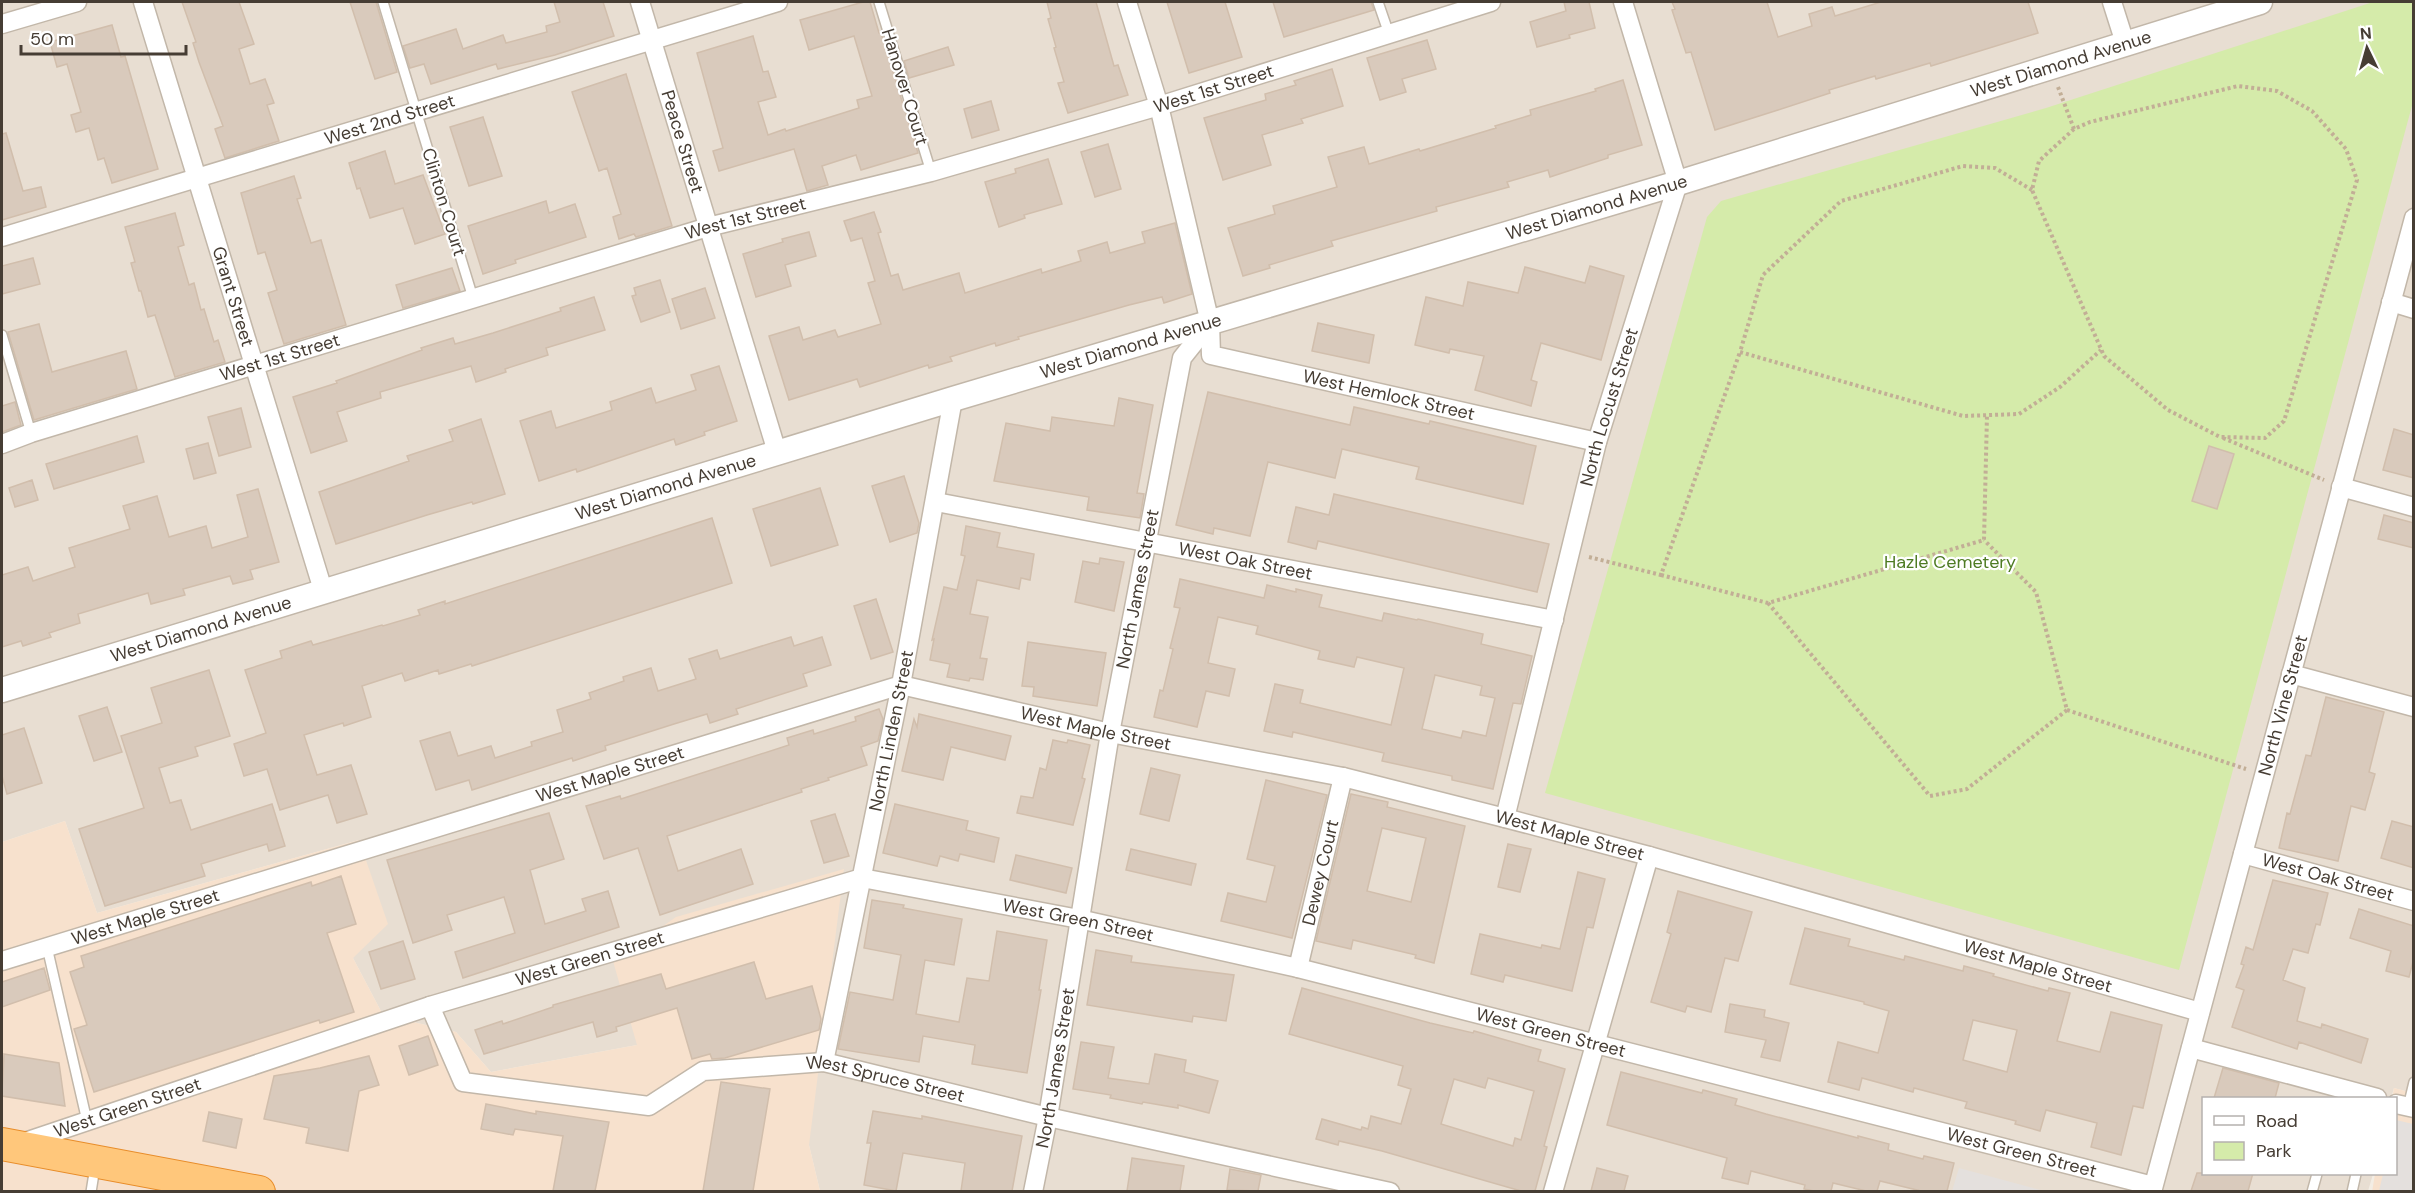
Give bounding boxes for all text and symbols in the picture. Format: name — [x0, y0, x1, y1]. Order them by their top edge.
scale bar — [21, 18, 186, 56]
north arrow — [2337, 18, 2397, 78]
text: N — [2359, 23, 2372, 45]
street label: West Diamond Avenue — [1967, 25, 2154, 103]
street label: Hanover Court — [876, 26, 934, 148]
text: 50 m — [30, 27, 74, 51]
street label: West 1st Street — [1151, 59, 1277, 119]
street label: Peace Street — [656, 87, 709, 196]
street label: West 2nd Street — [321, 89, 458, 151]
street label: Clinton Court — [416, 145, 472, 259]
street label: West Diamond Avenue — [1503, 169, 1690, 246]
street label: West 1st Street — [682, 191, 809, 245]
street label: Grant Street — [207, 244, 260, 349]
street label: West Diamond Avenue — [1037, 308, 1224, 384]
street label: North Locust Street — [1575, 325, 1644, 489]
street label: West 1st Street — [217, 328, 343, 387]
street label: West Hemlock Street — [1300, 364, 1477, 426]
street label: West Diamond Avenue — [572, 448, 759, 526]
street label: North James Street — [1111, 507, 1165, 671]
street label: West Oak Street — [1176, 537, 1314, 586]
park label: Hazle Cemetery — [1884, 550, 2016, 574]
street label: West Diamond Avenue — [107, 590, 294, 668]
street label: North Vine Street — [2253, 632, 2313, 778]
street label: North Linden Street — [863, 648, 919, 814]
street label: West Maple Street — [1018, 701, 1173, 756]
street label: West Maple Street — [533, 740, 687, 808]
street label: West Maple Street — [1492, 804, 1647, 866]
street label: Dewey Court — [1296, 817, 1345, 928]
street label: West Oak Street — [2259, 848, 2397, 907]
street label: West Maple Street — [68, 883, 222, 951]
street label: West Green Street — [1000, 893, 1156, 947]
street label: West Green Street — [513, 925, 667, 992]
street label: West Maple Street — [1961, 934, 2115, 999]
street label: North James Street — [1030, 986, 1081, 1150]
street label: West Green Street — [1473, 1002, 1628, 1063]
street label: West Spruce Street — [805, 1050, 967, 1108]
street label: West Green Street — [50, 1072, 204, 1144]
legend — [2202, 1097, 2397, 1175]
text: Road — [2256, 1109, 2298, 1133]
street label: West Green Street — [1944, 1122, 2099, 1183]
text: Park — [2256, 1139, 2292, 1163]

